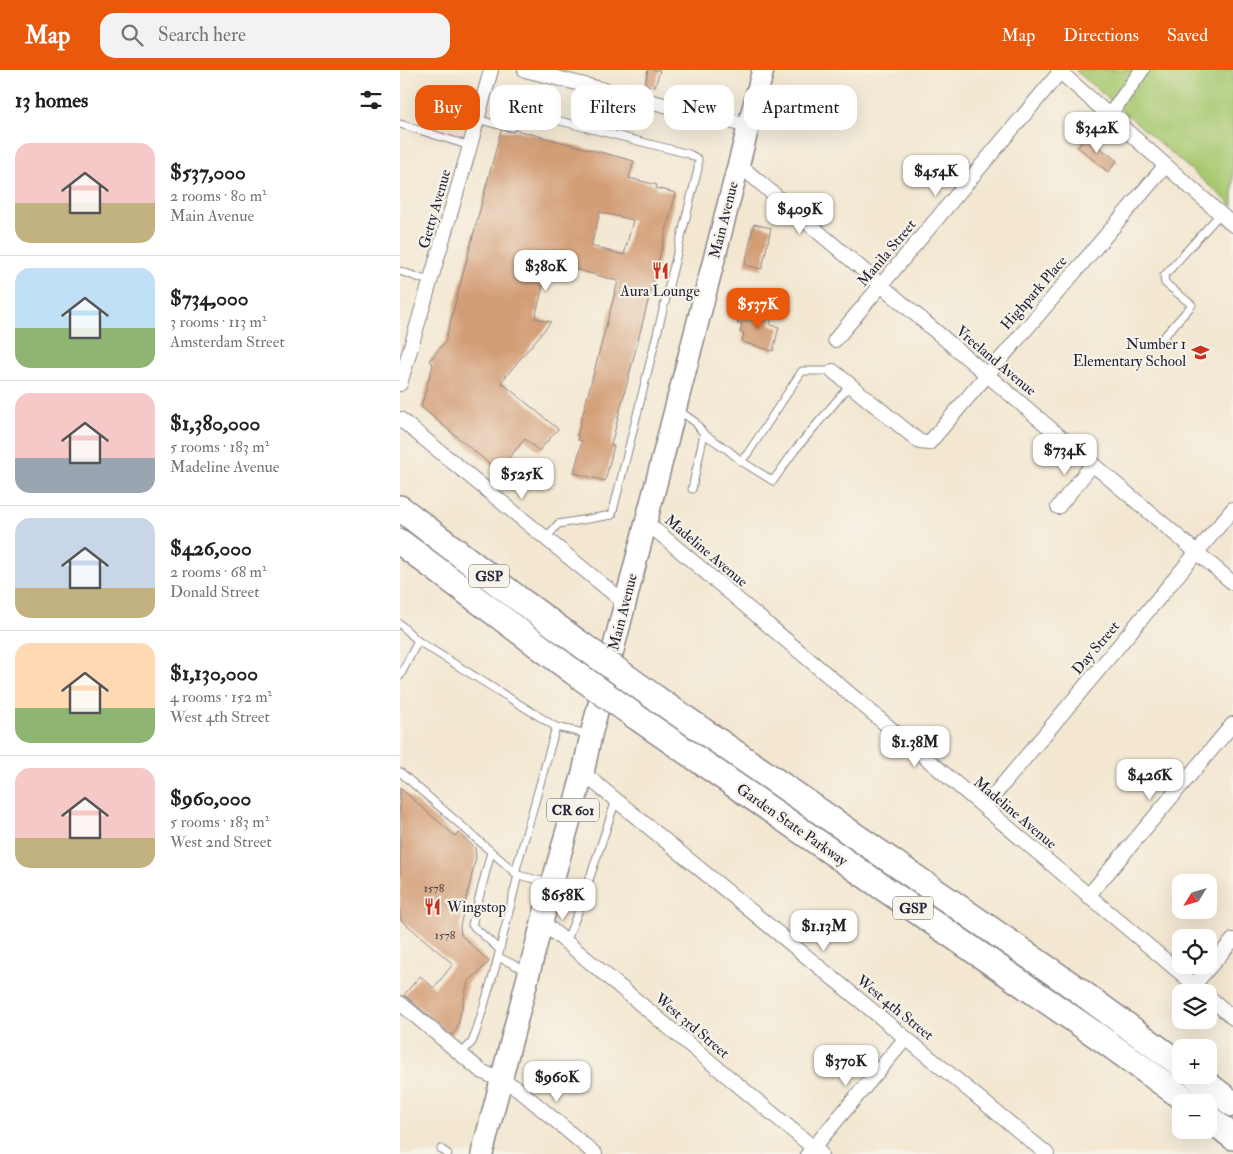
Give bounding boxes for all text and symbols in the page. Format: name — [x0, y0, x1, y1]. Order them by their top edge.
search box — [100, 13, 450, 58]
text: Map — [25, 20, 70, 51]
icon: search — [118, 21, 146, 49]
text: Search here — [158, 23, 246, 47]
text: Map — [1002, 24, 1035, 47]
text: Directions — [1063, 24, 1139, 47]
text: Saved — [1167, 24, 1208, 47]
chip: Buy — [415, 85, 480, 130]
chip: Rent — [490, 85, 561, 130]
chip: Filters — [571, 85, 654, 130]
chip: New — [664, 85, 734, 130]
chip: Apartment — [744, 85, 857, 130]
icon: filters — [357, 86, 385, 114]
text: 13 homes — [15, 87, 88, 114]
pin: $342K — [1062, 112, 1132, 154]
text: $342K — [1075, 118, 1119, 138]
pin: $454K — [901, 154, 971, 197]
text: $537,000 — [170, 159, 246, 186]
text: $454K — [914, 161, 958, 181]
icon: home — [55, 163, 115, 223]
street label: Getty Avenue — [415, 167, 455, 251]
street label: Main Avenue — [705, 179, 743, 261]
text: 2 rooms · 80 m² — [170, 186, 267, 206]
pin: $409K — [765, 192, 835, 235]
text: $409K — [777, 199, 823, 219]
text: Main Avenue — [170, 206, 254, 226]
street label: Manila Street — [853, 216, 921, 290]
pin: $380K — [511, 250, 581, 292]
street label: Highpark Place — [997, 252, 1072, 335]
text: $380K — [525, 256, 567, 276]
restaurant icon: Aura Lounge — [650, 260, 670, 280]
place label: Aura Lounge — [619, 282, 700, 301]
text: $734,000 — [170, 285, 249, 312]
icon: home — [55, 288, 115, 348]
pin: $537K — [723, 288, 793, 330]
text: $537K — [738, 294, 778, 314]
text: 3 rooms · 113 m² — [170, 312, 266, 332]
street label: Vreeland Avenue — [952, 322, 1040, 400]
text: Amsterdam Street — [170, 332, 285, 352]
place label: Number 1 Elementary School — [1073, 335, 1186, 371]
school or university icon: Number 1 Elementary School — [1190, 343, 1210, 363]
text: $1,380,000 — [170, 410, 260, 437]
icon: home — [55, 413, 115, 473]
pin: $734K — [1030, 434, 1100, 476]
text: 5 rooms · 183 m² — [170, 437, 269, 457]
text: $734K — [1044, 440, 1086, 460]
text: Madeline Avenue — [170, 457, 280, 477]
pin: $525K — [487, 458, 557, 500]
text: $525K — [501, 464, 543, 484]
street label: Madeline Avenue — [661, 511, 751, 591]
text: $426,000 — [170, 535, 252, 562]
icon: home — [55, 538, 115, 598]
text: 2 rooms · 68 m² — [170, 562, 266, 582]
road number: GSP — [469, 564, 509, 588]
street label: Main Avenue — [604, 571, 642, 653]
text: Donald Street — [170, 582, 259, 602]
street label: Day Street — [1068, 617, 1124, 679]
text: $1,130,000 — [170, 660, 258, 687]
icon: home — [55, 663, 115, 723]
text: 4 rooms · 152 m² — [170, 687, 272, 707]
text: West 4th Street — [170, 707, 270, 727]
pin: $1.38M — [874, 726, 956, 768]
text: $1.38M — [891, 732, 939, 752]
pin: $426K — [1115, 758, 1185, 801]
text: $426K — [1127, 765, 1173, 785]
street label: Madeline Avenue — [970, 773, 1060, 853]
street label: Garden State Parkway — [733, 780, 852, 871]
text: $960,000 — [170, 785, 251, 812]
icon: home — [55, 788, 115, 848]
road number: CR 601 — [547, 798, 599, 822]
text: 5 rooms · 183 m² — [170, 812, 269, 832]
text: West 2nd Street — [170, 832, 272, 852]
north arrow — [1172, 874, 1218, 919]
map controls — [1172, 874, 1217, 1139]
pin: $658K — [528, 878, 598, 921]
house number: 1578 — [424, 881, 445, 896]
text: $658K — [542, 885, 584, 905]
road number: GSP — [893, 896, 933, 920]
restaurant icon: Wingstop — [423, 897, 443, 917]
place label: Wingstop — [446, 898, 507, 918]
pin: $1.13M — [783, 910, 865, 952]
text: $1.13M — [801, 916, 847, 936]
house number: 1578 — [435, 928, 456, 943]
button: locate — [1172, 929, 1217, 974]
street label: West 4th Street — [852, 971, 937, 1045]
button: layers — [1172, 984, 1217, 1029]
street label: West 3rd Street — [650, 989, 733, 1063]
button: + — [1172, 1039, 1217, 1084]
pin: $370K — [811, 1044, 881, 1087]
text: $370K — [825, 1051, 867, 1071]
pin: $960K — [522, 1060, 592, 1103]
text: $960K — [535, 1067, 579, 1087]
button: − — [1172, 1094, 1217, 1139]

